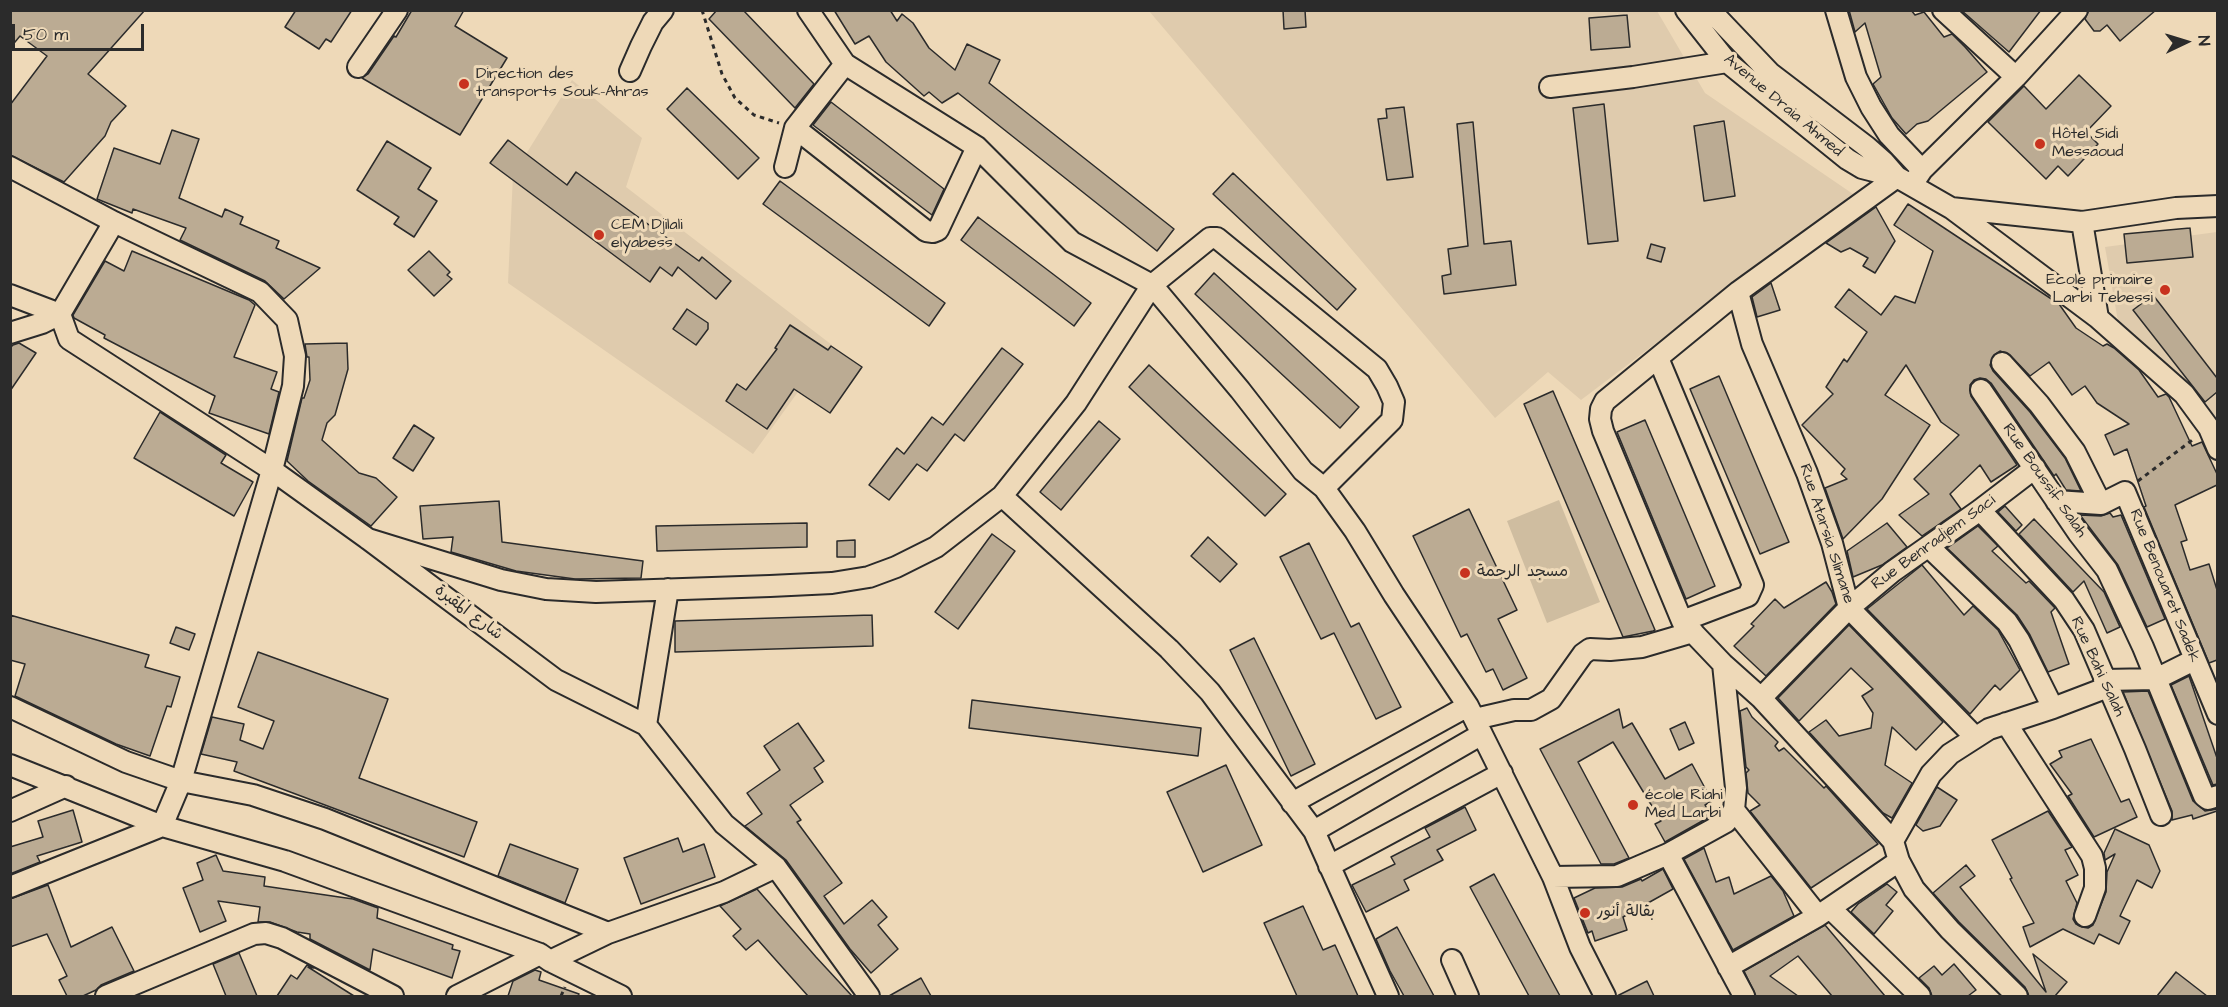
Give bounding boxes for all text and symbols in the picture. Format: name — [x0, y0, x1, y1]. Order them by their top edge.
scale bar — [15, 12, 147, 50]
north arrow — [2156, 12, 2216, 72]
text: 50 m — [23, 22, 68, 47]
text: N — [2193, 35, 2215, 47]
street label: Avenue Draia Ahmed — [1719, 50, 1847, 162]
place label: Direction des transports Souk-Ahras — [476, 65, 648, 103]
marker: Direction des transports Souk-Ahras — [457, 77, 471, 91]
place label: Hôtel Sidi Messaoud — [2052, 125, 2123, 163]
marker: Hôtel Sidi Messaoud — [2033, 137, 2047, 151]
place label: CEM Djilali elyabess — [611, 216, 683, 254]
marker: CEM Djilali elyabess — [592, 228, 606, 242]
place label: Ecole primaire Larbi Tebessi — [2046, 271, 2153, 309]
marker: Ecole primaire Larbi Tebessi — [2158, 283, 2172, 297]
street label: Rue Boussif Salah — [1998, 420, 2090, 542]
street label: Rue Atarsia Slimane — [1794, 462, 1858, 606]
street label: Rue Benradjem Saci — [1868, 491, 2000, 595]
street label: Rue Benouaret Sadek — [2125, 507, 2203, 665]
place label: مسجد الرحمة — [1477, 563, 1568, 583]
marker: مسجد الرحمة — [1458, 566, 1472, 580]
street label: شارع المقبرة — [430, 581, 506, 645]
street label: Rue Bahi Salah — [2066, 614, 2128, 720]
place label: école Riahi Med Larbi — [1645, 786, 1723, 824]
marker: école Riahi Med Larbi — [1626, 798, 1640, 812]
place label: بقالة أنور — [1597, 903, 1655, 923]
marker: بقالة أنور — [1578, 906, 1592, 920]

